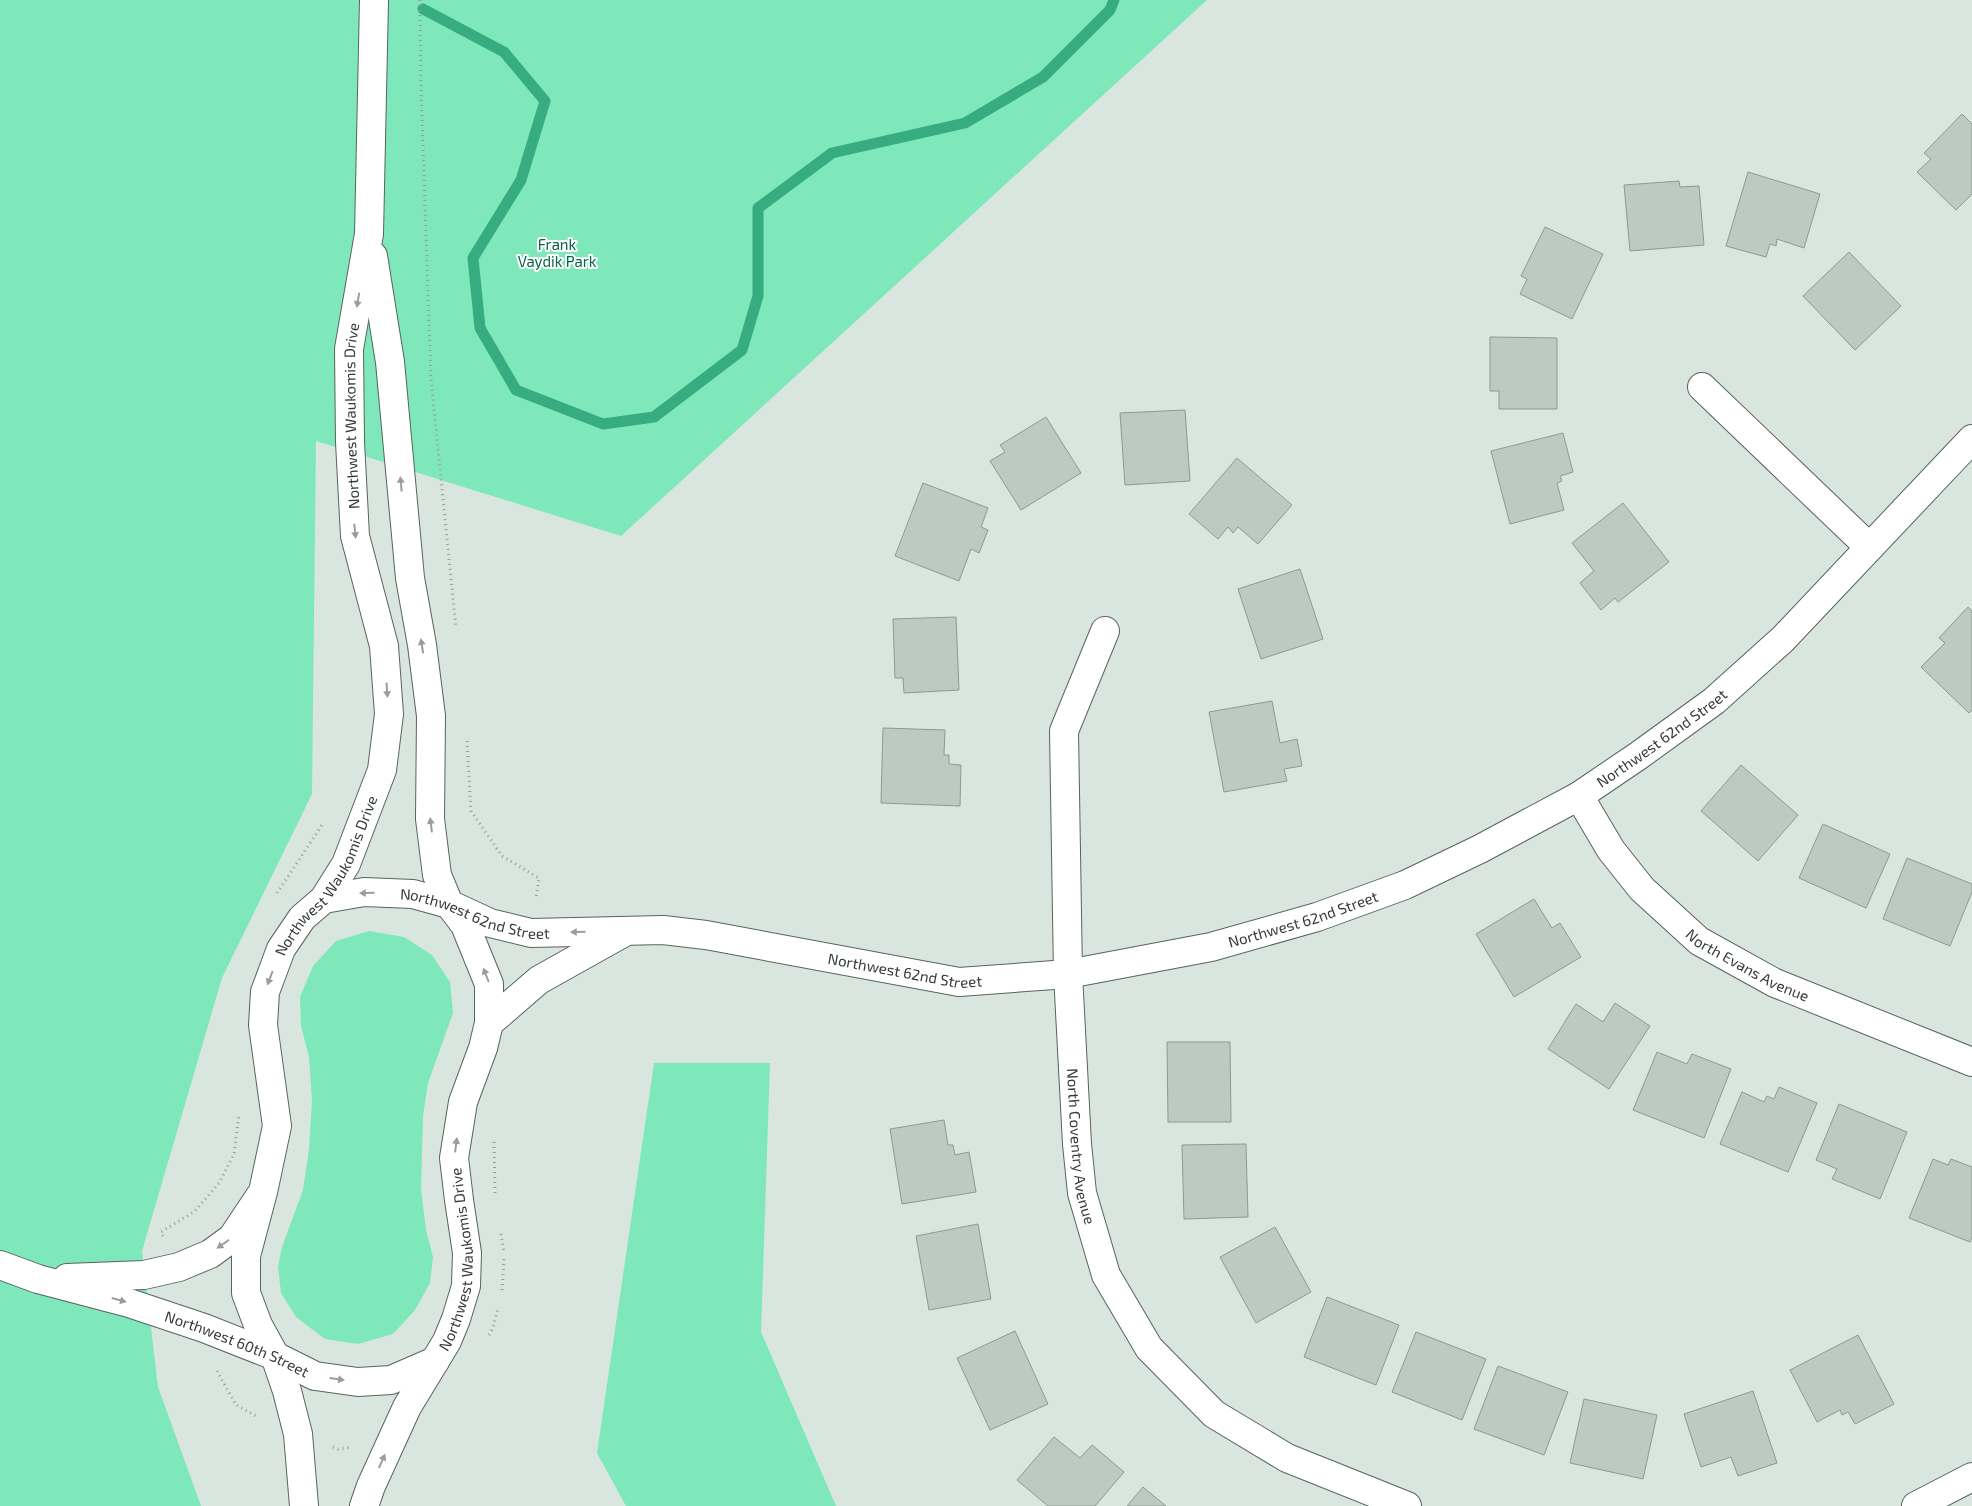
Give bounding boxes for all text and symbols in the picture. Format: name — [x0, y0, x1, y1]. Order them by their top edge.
park label: Frank Vaydik Park — [518, 235, 597, 270]
one-way arrow — [353, 292, 361, 308]
street label: Northwest Waukomis Drive — [340, 321, 363, 510]
one-way arrow — [397, 476, 405, 492]
one-way arrow — [351, 523, 359, 539]
one-way arrow — [417, 637, 425, 653]
one-way arrow — [384, 682, 392, 698]
street label: Northwest 62nd Street — [1593, 685, 1730, 791]
street label: Northwest Waukomis Drive — [270, 793, 380, 958]
one-way arrow — [427, 817, 435, 833]
street label: Northwest 62nd Street — [400, 884, 550, 942]
street label: Northwest 62nd Street — [1226, 887, 1380, 951]
one-way arrow — [359, 889, 375, 897]
street label: North Evans Avenue — [1682, 925, 1812, 1005]
one-way arrow — [570, 928, 586, 936]
street label: Northwest 62nd Street — [826, 949, 983, 991]
one-way arrow — [482, 967, 490, 982]
one-way arrow — [266, 971, 274, 986]
street label: North Coventry Avenue — [1064, 1068, 1100, 1226]
one-way arrow — [452, 1136, 460, 1152]
street label: Northwest Waukomis Drive — [434, 1167, 476, 1354]
one-way arrow — [217, 1239, 230, 1249]
one-way arrow — [112, 1296, 127, 1304]
street label: Northwest 60th Street — [163, 1307, 312, 1381]
one-way arrow — [329, 1376, 345, 1384]
one-way arrow — [379, 1454, 387, 1468]

